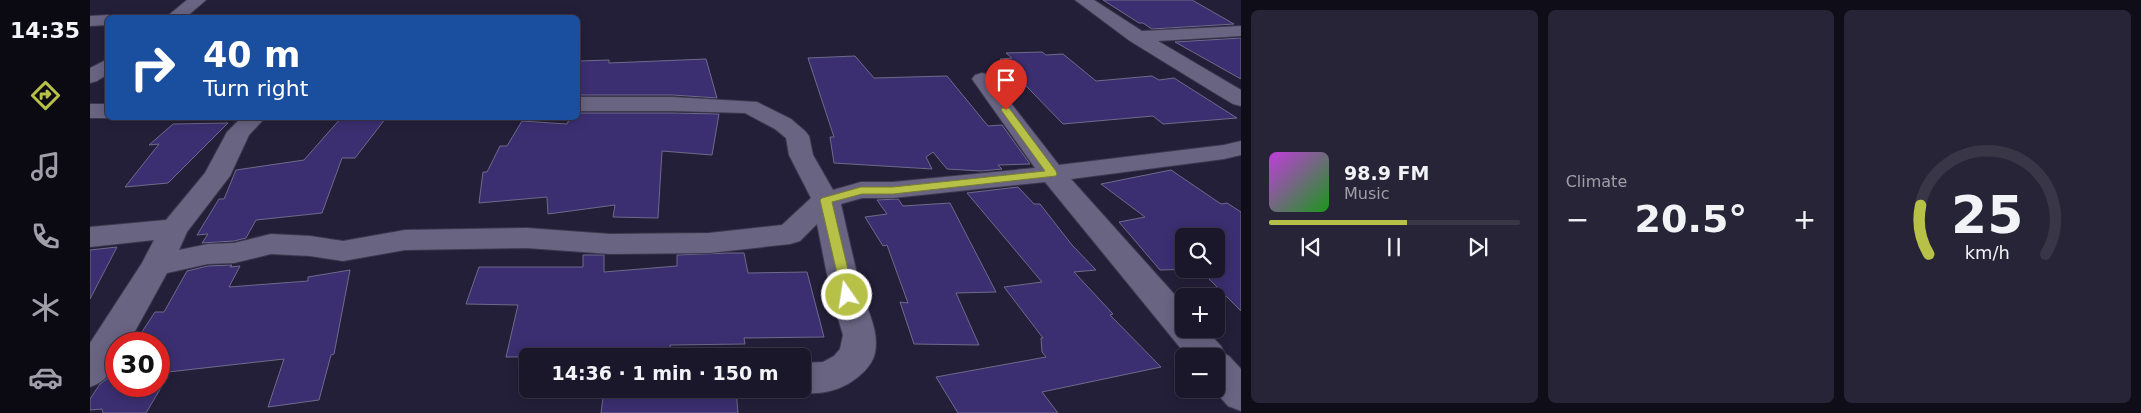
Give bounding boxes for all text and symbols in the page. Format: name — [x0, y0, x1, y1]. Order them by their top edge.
text: 14:35 — [10, 18, 80, 43]
icon: right — [120, 35, 185, 100]
text: 40 m — [203, 35, 300, 75]
pin — [985, 59, 1027, 110]
icon: arrive — [992, 66, 1020, 94]
text: Turn right — [203, 76, 308, 101]
icon: directions — [28, 78, 63, 113]
icon: music — [28, 149, 63, 184]
text: 98.9 FM — [1344, 162, 1429, 184]
text: Climate — [1566, 172, 1627, 191]
text: Music — [1344, 184, 1390, 203]
text: 25 — [1951, 185, 2024, 245]
text: 20.5° — [1635, 197, 1747, 241]
text: − — [1566, 203, 1589, 236]
text: + — [1793, 203, 1816, 236]
icon: phone — [28, 219, 63, 254]
map controls — [1175, 228, 1225, 398]
button: search — [1175, 228, 1225, 278]
icon: previous — [1297, 233, 1325, 261]
icon: pause — [1380, 233, 1408, 261]
icon: next — [1464, 233, 1492, 261]
text: km/h — [1965, 242, 2010, 263]
position arrow — [820, 268, 872, 320]
button: + — [1175, 288, 1225, 338]
icon: climate — [28, 290, 63, 325]
speed limit sign: 30 — [105, 332, 170, 397]
button: − — [1175, 348, 1225, 398]
icon: car — [28, 360, 63, 395]
text: 14:36 · 1 min · 150 m — [551, 362, 779, 384]

